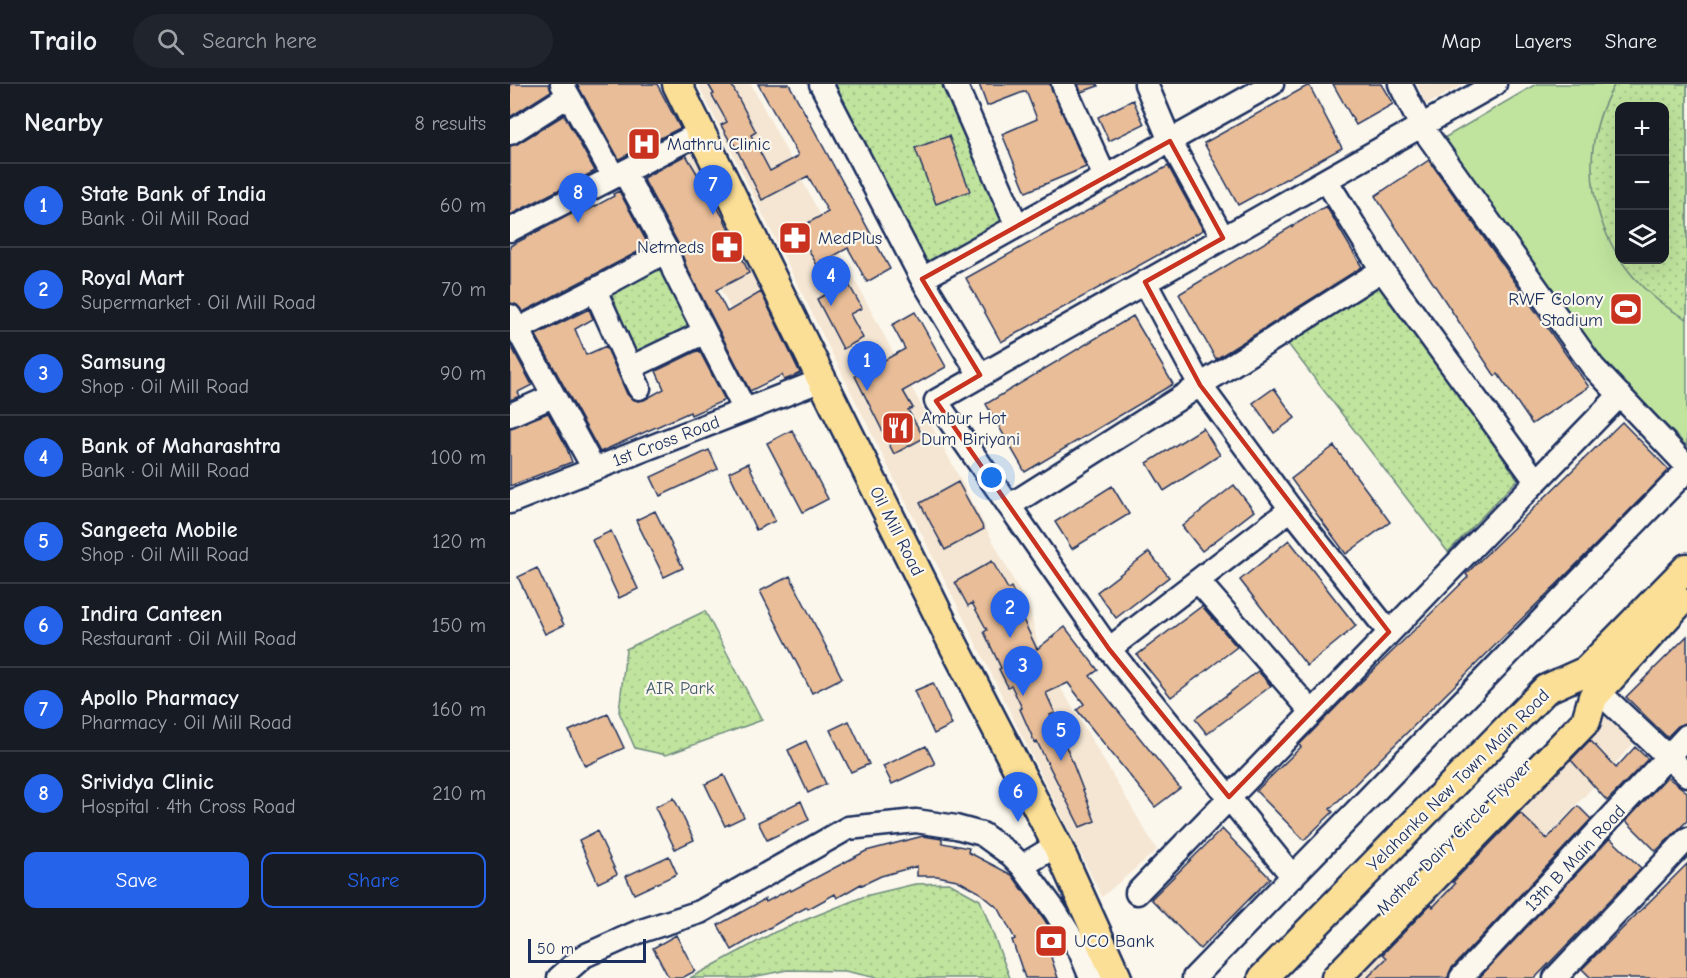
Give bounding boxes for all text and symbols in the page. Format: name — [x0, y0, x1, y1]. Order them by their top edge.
search box — [133, 14, 553, 68]
text: Trailo — [30, 25, 97, 57]
icon: search — [154, 25, 187, 58]
text: Search here — [202, 28, 317, 54]
text: Map — [1442, 29, 1481, 53]
text: Layers — [1514, 29, 1572, 53]
text: Share — [1605, 29, 1657, 53]
map controls — [1615, 102, 1669, 264]
button: + — [1615, 102, 1669, 156]
text: Nearby — [24, 108, 103, 138]
text: 8 results — [414, 112, 486, 135]
hospital icon: Mathru Clinic — [626, 126, 662, 162]
place label: Mathru Clinic — [667, 134, 771, 155]
button: − — [1615, 156, 1669, 210]
pin: 7 — [694, 166, 732, 215]
pin: 8 — [558, 174, 598, 223]
text: State Bank of India — [81, 181, 266, 207]
text: 1 — [40, 194, 47, 217]
text: 60 m — [440, 194, 486, 217]
text: Bank · Oil Mill Road — [81, 207, 250, 230]
button: layers — [1615, 210, 1669, 264]
pharmacy icon: MedPlus — [777, 220, 813, 256]
place label: MedPlus — [818, 228, 882, 249]
pharmacy icon: Netmeds — [709, 229, 745, 265]
place label: Netmeds — [637, 237, 704, 258]
pin: 4 — [812, 256, 850, 306]
text: Royal Mart — [81, 265, 184, 291]
text: 2 — [39, 278, 48, 301]
text: 70 m — [441, 278, 486, 301]
place label: RWF Colony Stadium — [1508, 289, 1604, 331]
text: Supermarket · Oil Mill Road — [81, 291, 316, 314]
sports icon: RWF Colony Stadium — [1608, 291, 1644, 327]
pin: 1 — [848, 342, 886, 391]
text: Samsung — [81, 349, 166, 375]
text: 3 — [39, 362, 48, 385]
text: 90 m — [440, 362, 486, 385]
text: Shop · Oil Mill Road — [81, 375, 249, 398]
place label: Ambur Hot Dum Biriyani — [921, 408, 1020, 450]
restaurant icon: Ambur Hot Dum Biriyani — [880, 410, 916, 446]
street label: 1st Cross Road — [610, 411, 723, 472]
text: Bank of Maharashtra — [81, 433, 281, 459]
text: 4 — [39, 446, 48, 469]
text: 100 m — [431, 446, 486, 469]
text: Bank · Oil Mill Road — [81, 459, 250, 482]
your location — [977, 463, 1006, 492]
street label: Oil Mill Road — [865, 483, 928, 579]
text: Sangeeta Mobile — [81, 517, 238, 543]
text: 5 — [38, 530, 49, 553]
text: 120 m — [432, 530, 486, 553]
text: Shop · Oil Mill Road — [81, 543, 249, 566]
pin: 2 — [990, 588, 1030, 638]
text: Indira Canteen — [81, 601, 222, 627]
text: 6 — [38, 614, 49, 637]
text: 150 m — [432, 614, 486, 637]
text: Restaurant · Oil Mill Road — [81, 627, 297, 650]
pin: 3 — [1004, 646, 1042, 696]
park label: AIR Park — [646, 678, 715, 699]
text: Apollo Pharmacy — [81, 685, 239, 711]
street label: Yelahanka New Town Main Road — [1363, 685, 1554, 876]
text: 7 — [39, 698, 48, 721]
text: 160 m — [432, 698, 486, 721]
text: Pharmacy · Oil Mill Road — [81, 711, 292, 734]
pin: 5 — [1042, 712, 1080, 761]
street label: Mother Dairy Circle Flyover — [1372, 755, 1537, 920]
text: Srividya Clinic — [81, 769, 214, 795]
pin: 6 — [998, 772, 1038, 822]
text: 8 — [38, 782, 49, 805]
text: 210 m — [432, 782, 486, 805]
text: Hospital · 4th Cross Road — [81, 795, 296, 818]
street label: 13th B Main Road — [1521, 801, 1630, 916]
button: Save — [24, 852, 249, 908]
button: Share — [261, 852, 486, 908]
bank icon: UCO Bank — [1033, 923, 1069, 959]
place label: UCO Bank — [1074, 931, 1154, 952]
scale bar — [528, 936, 646, 964]
text: 50 m — [537, 940, 574, 958]

